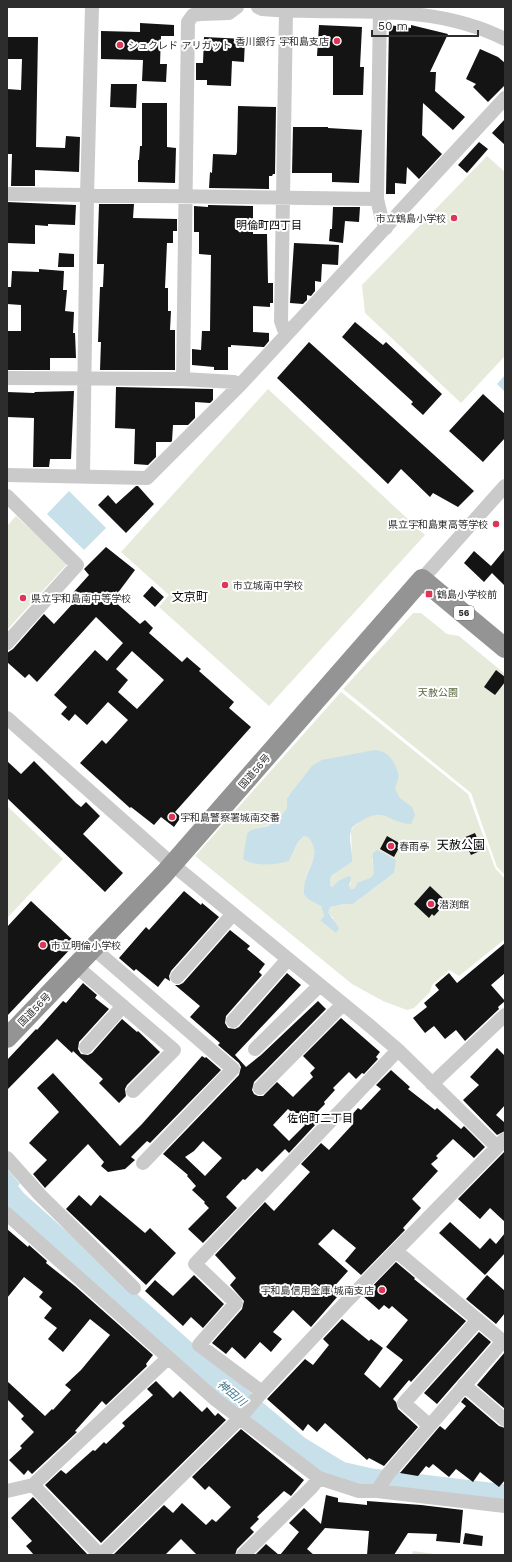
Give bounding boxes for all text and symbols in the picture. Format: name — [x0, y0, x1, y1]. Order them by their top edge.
scale bar — [372, 12, 478, 38]
text: 50 m — [378, 19, 408, 33]
place label: 香川銀行 宇和島支店 — [236, 36, 329, 47]
marker: 香川銀行 宇和島支店 — [332, 36, 342, 46]
marker: シュクレド アリガット — [115, 40, 125, 50]
place label: シュクレド アリガット — [128, 40, 231, 51]
place label: 市立鶴島小学校 — [376, 213, 446, 224]
marker: 市立鶴島小学校 — [449, 213, 459, 223]
district label: 明倫町四丁目 — [236, 219, 302, 232]
place label: 県立宇和島東高等学校 — [388, 519, 488, 530]
marker: 県立宇和島東高等学校 — [491, 519, 501, 529]
marker: 市立城南中学校 — [220, 580, 230, 590]
place label: 市立城南中学校 — [233, 580, 303, 591]
marker: 鶴島小学校前 — [424, 589, 434, 599]
place label: 鶴島小学校前 — [437, 589, 497, 600]
district label: 文京町 — [172, 590, 208, 604]
marker: 県立宇和島南中等学校 — [18, 593, 28, 603]
place label: 県立宇和島南中等学校 — [31, 593, 131, 604]
road number: 56 — [454, 606, 474, 620]
park label: 天赦公園 — [418, 687, 458, 698]
street label: 国道56号 — [236, 752, 272, 791]
marker: 宇和島警察署城南交番 — [167, 812, 177, 822]
place label: 宇和島警察署城南交番 — [180, 812, 280, 823]
district label: 天赦公園 — [437, 838, 485, 852]
marker: 春雨亭 — [386, 841, 396, 851]
place label: 春雨亭 — [399, 841, 429, 852]
marker: 潜渕館 — [426, 899, 436, 909]
place label: 潜渕館 — [439, 899, 469, 910]
marker: 市立明倫小学校 — [38, 940, 48, 950]
place label: 市立明倫小学校 — [51, 940, 121, 951]
street label: 国道56号 — [16, 990, 53, 1028]
district label: 佐伯町二丁目 — [287, 1112, 353, 1125]
place label: 宇和島信用金庫 城南支店 — [261, 1285, 374, 1296]
marker: 宇和島信用金庫 城南支店 — [377, 1285, 387, 1295]
water label: 神田川 — [215, 1378, 249, 1410]

